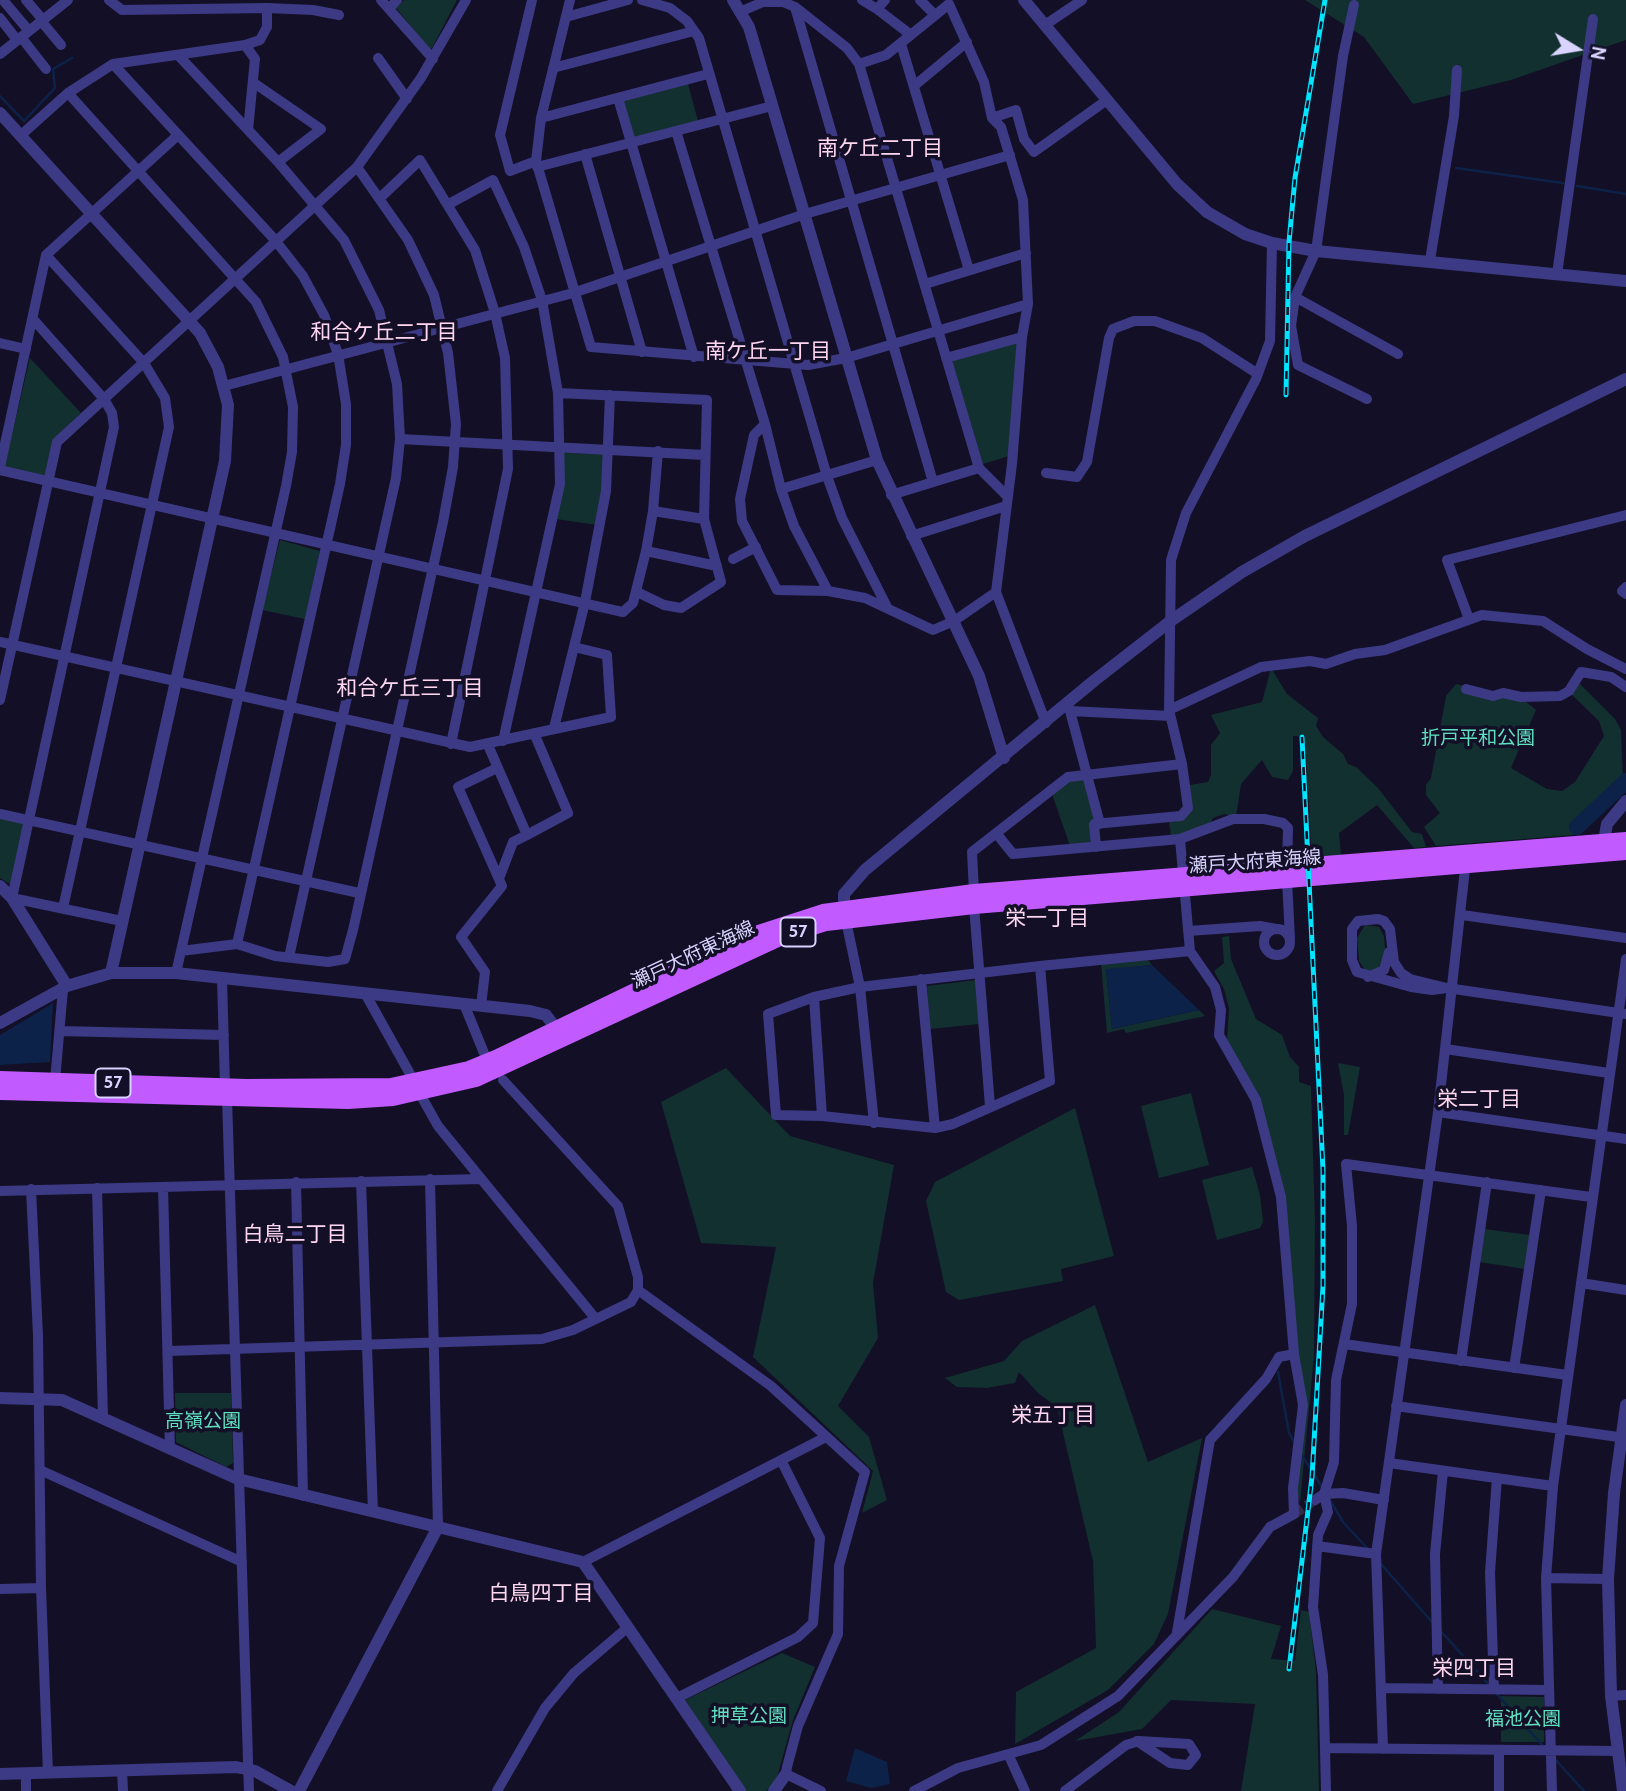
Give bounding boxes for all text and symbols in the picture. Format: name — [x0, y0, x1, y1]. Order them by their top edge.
north arrow — [1542, 14, 1612, 84]
text: N — [1586, 44, 1611, 62]
district label: 南ケ丘二丁目 — [817, 136, 943, 162]
district label: 和合ケ丘二丁目 — [311, 320, 457, 346]
district label: 南ケ丘一丁目 — [705, 339, 831, 365]
district label: 和合ケ丘三丁目 — [337, 676, 483, 702]
park label: 折戸平和公園 — [1421, 727, 1535, 749]
street label: 瀬戸大府東海線 — [1188, 846, 1322, 878]
district label: 栄一丁目 — [1005, 906, 1089, 932]
street label: 瀬戸大府東海線 — [628, 917, 758, 993]
road number: 57 — [780, 917, 816, 946]
road number: 57 — [96, 1068, 130, 1098]
district label: 栄二丁目 — [1437, 1087, 1521, 1113]
district label: 白鳥二丁目 — [243, 1222, 347, 1248]
district label: 栄五丁目 — [1011, 1403, 1095, 1429]
park label: 高嶺公園 — [165, 1410, 241, 1432]
district label: 白鳥四丁目 — [489, 1581, 593, 1607]
district label: 栄四丁目 — [1432, 1656, 1516, 1682]
park label: 押草公園 — [711, 1705, 787, 1727]
park label: 福池公園 — [1485, 1708, 1561, 1730]

